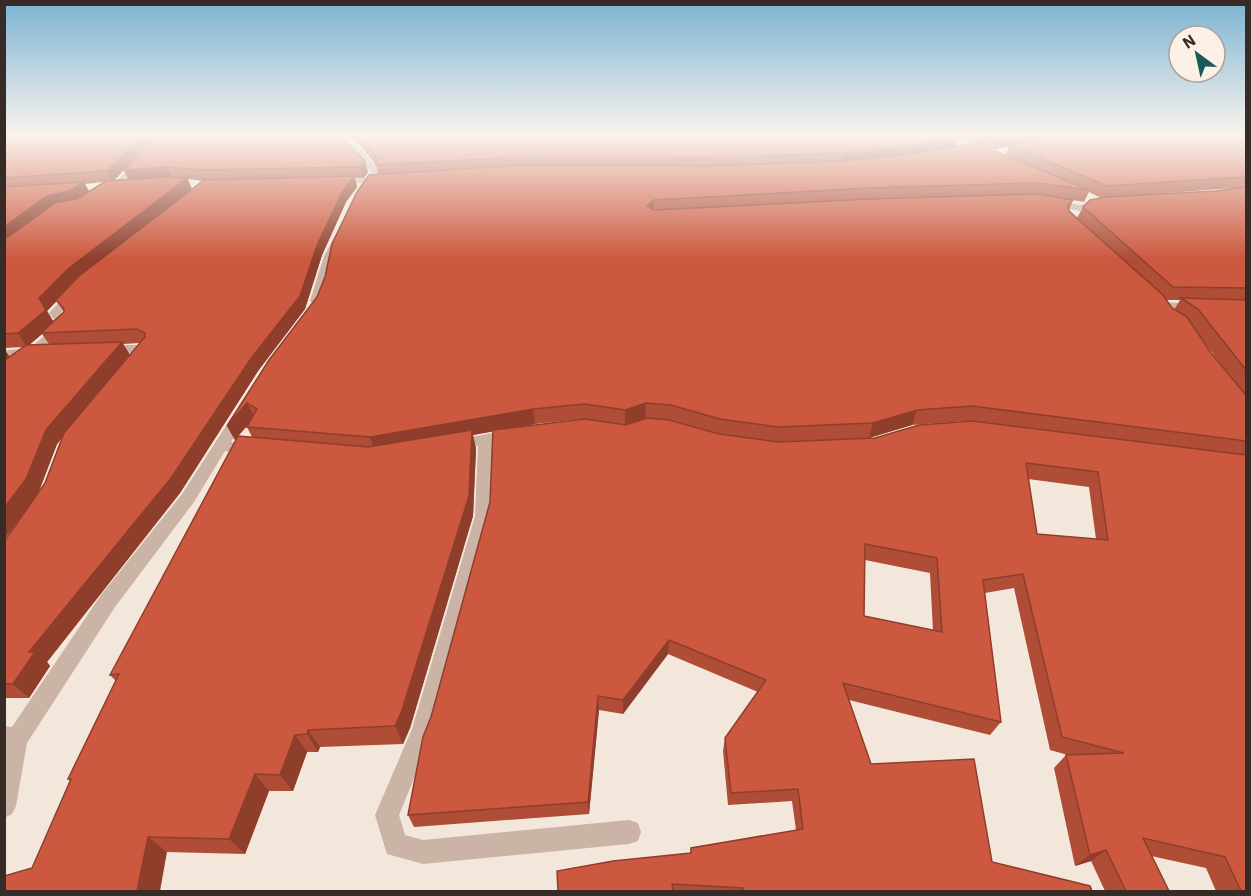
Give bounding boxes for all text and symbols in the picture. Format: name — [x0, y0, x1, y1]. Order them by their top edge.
north arrow — [1167, 24, 1227, 84]
text: N — [1179, 30, 1199, 53]

